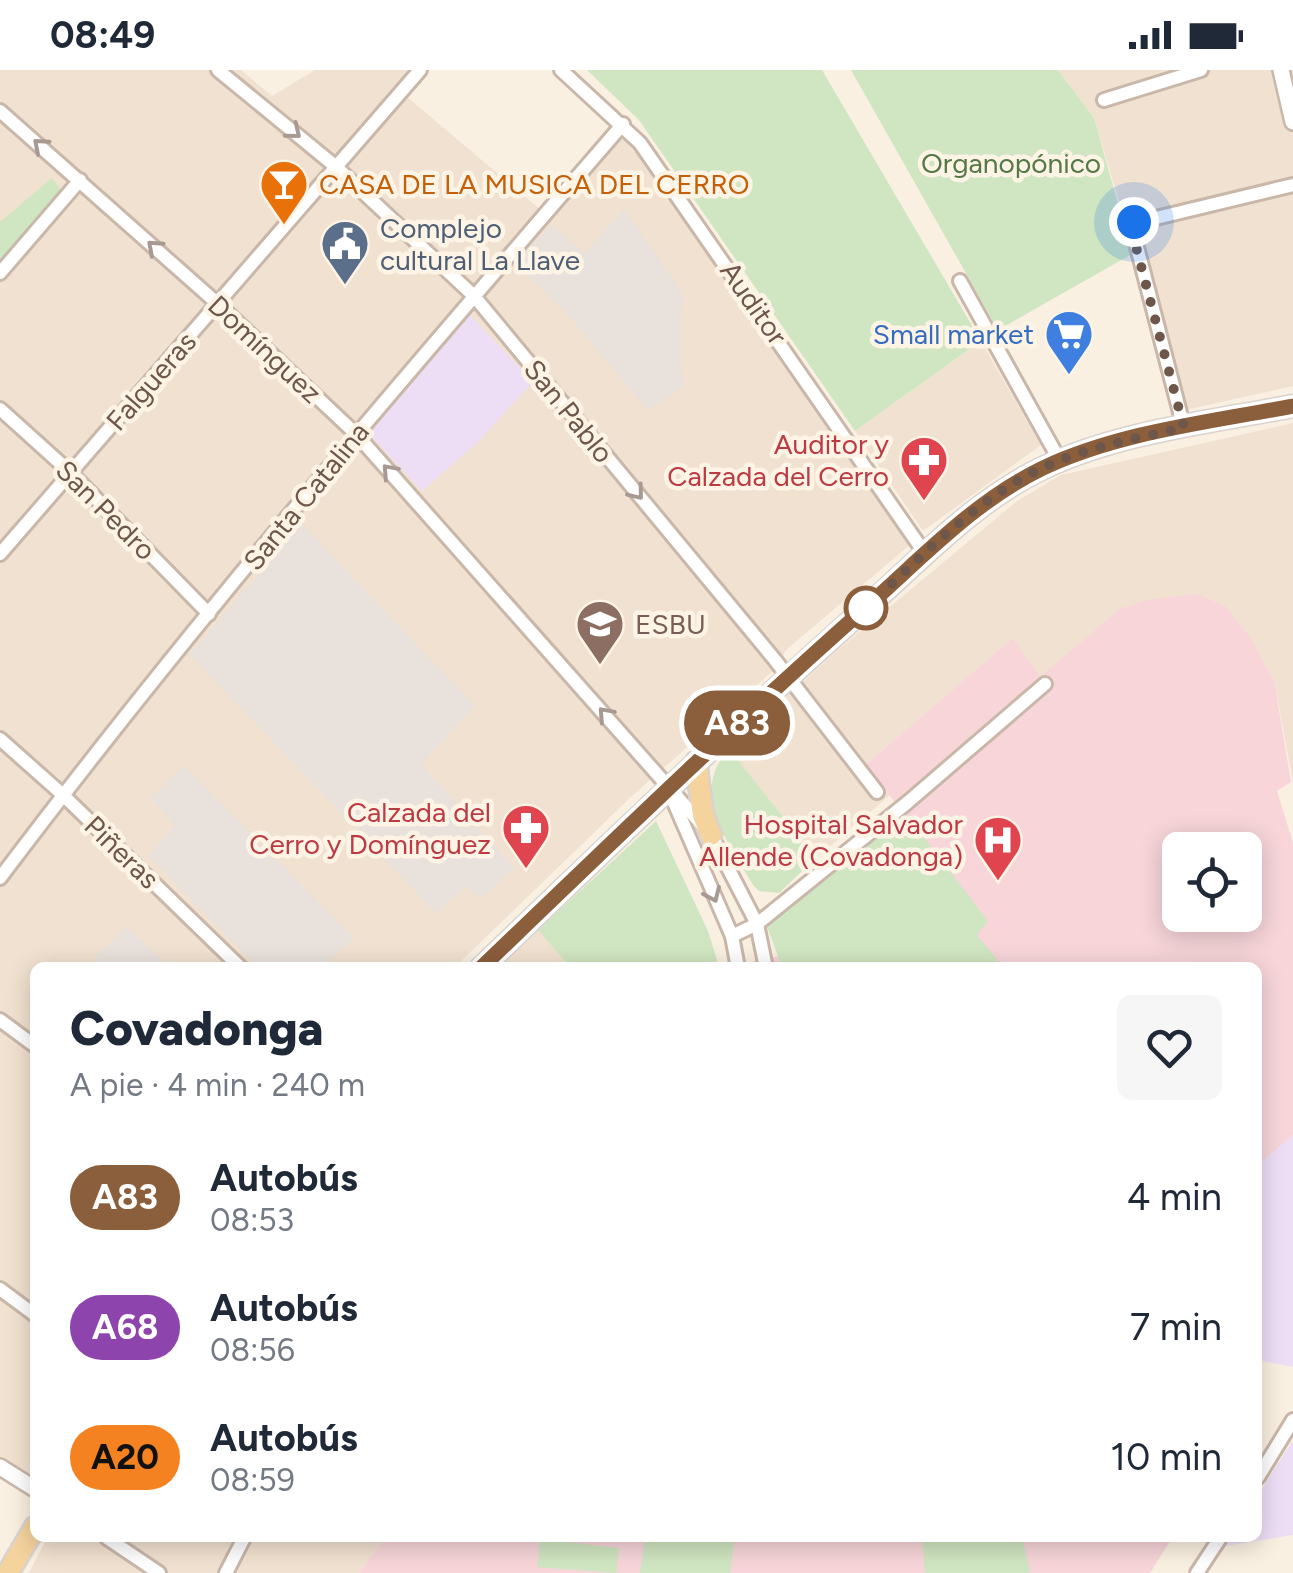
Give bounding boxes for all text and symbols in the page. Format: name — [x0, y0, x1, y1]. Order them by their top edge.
text: 08:49 — [50, 12, 155, 58]
one-way arrow — [282, 120, 300, 138]
one-way arrow — [33, 139, 52, 157]
park label: Organopónico — [921, 146, 1101, 180]
bar icon: CASA DE LA MUSICA DEL CERRO — [258, 158, 310, 226]
place label: CASA DE LA MUSICA DEL CERRO — [319, 167, 750, 201]
your location — [1109, 197, 1159, 247]
place label: Complejo cultural La Llave — [380, 211, 580, 277]
public building icon: Complejo cultural La Llave — [319, 218, 371, 286]
one-way arrow — [147, 240, 166, 258]
street label: Auditor — [713, 255, 795, 352]
street label: Domínguez — [201, 288, 329, 410]
supermarket icon: Small market — [1043, 308, 1095, 376]
place label: Small market — [873, 317, 1034, 351]
street label: Falgueras — [99, 325, 203, 437]
street label: San Pablo — [517, 352, 621, 470]
street label: Santa Catalina — [236, 415, 376, 577]
place label: Auditor y Calzada del Cerro — [667, 427, 889, 493]
pharmacy icon: Auditor y Calzada del Cerro — [898, 434, 950, 502]
street label: San Pedro — [49, 453, 163, 567]
one-way arrow — [383, 464, 401, 483]
one-way arrow — [625, 482, 643, 500]
unlabelled marker — [845, 587, 887, 629]
school or university icon: ESBU — [574, 598, 626, 666]
place label: ESBU — [635, 607, 706, 641]
line badge: A83 — [680, 690, 794, 756]
text: A83 — [704, 702, 770, 744]
one-way arrow — [599, 707, 617, 726]
place label: Calzada del Cerro y Domínguez — [249, 795, 491, 861]
pharmacy icon: Calzada del Cerro y Domínguez — [500, 802, 552, 870]
place label: Hospital Salvador Allende (Covadonga) — [699, 807, 964, 873]
street label: Piñeras — [78, 808, 166, 896]
hospital icon: Hospital Salvador Allende (Covadonga) — [972, 814, 1024, 882]
map controls — [1162, 832, 1262, 932]
button: locate — [1162, 832, 1262, 932]
one-way arrow — [701, 885, 721, 903]
button: heart — [1117, 995, 1222, 1100]
text: Covadonga — [70, 999, 324, 1057]
text: A pie · 4 min · 240 m — [70, 1066, 365, 1104]
text: Autobús — [210, 1155, 358, 1201]
text: 4 min — [1127, 1174, 1222, 1220]
text: A83 — [92, 1176, 158, 1218]
text: 08:53 — [210, 1201, 294, 1239]
text: Autobús — [210, 1285, 358, 1331]
text: 7 min — [1130, 1304, 1222, 1350]
text: A68 — [92, 1306, 158, 1348]
text: 08:56 — [210, 1331, 295, 1369]
text: Autobús — [210, 1415, 358, 1461]
text: 10 min — [1110, 1434, 1222, 1480]
text: A20 — [91, 1436, 159, 1478]
text: 08:59 — [210, 1461, 295, 1499]

